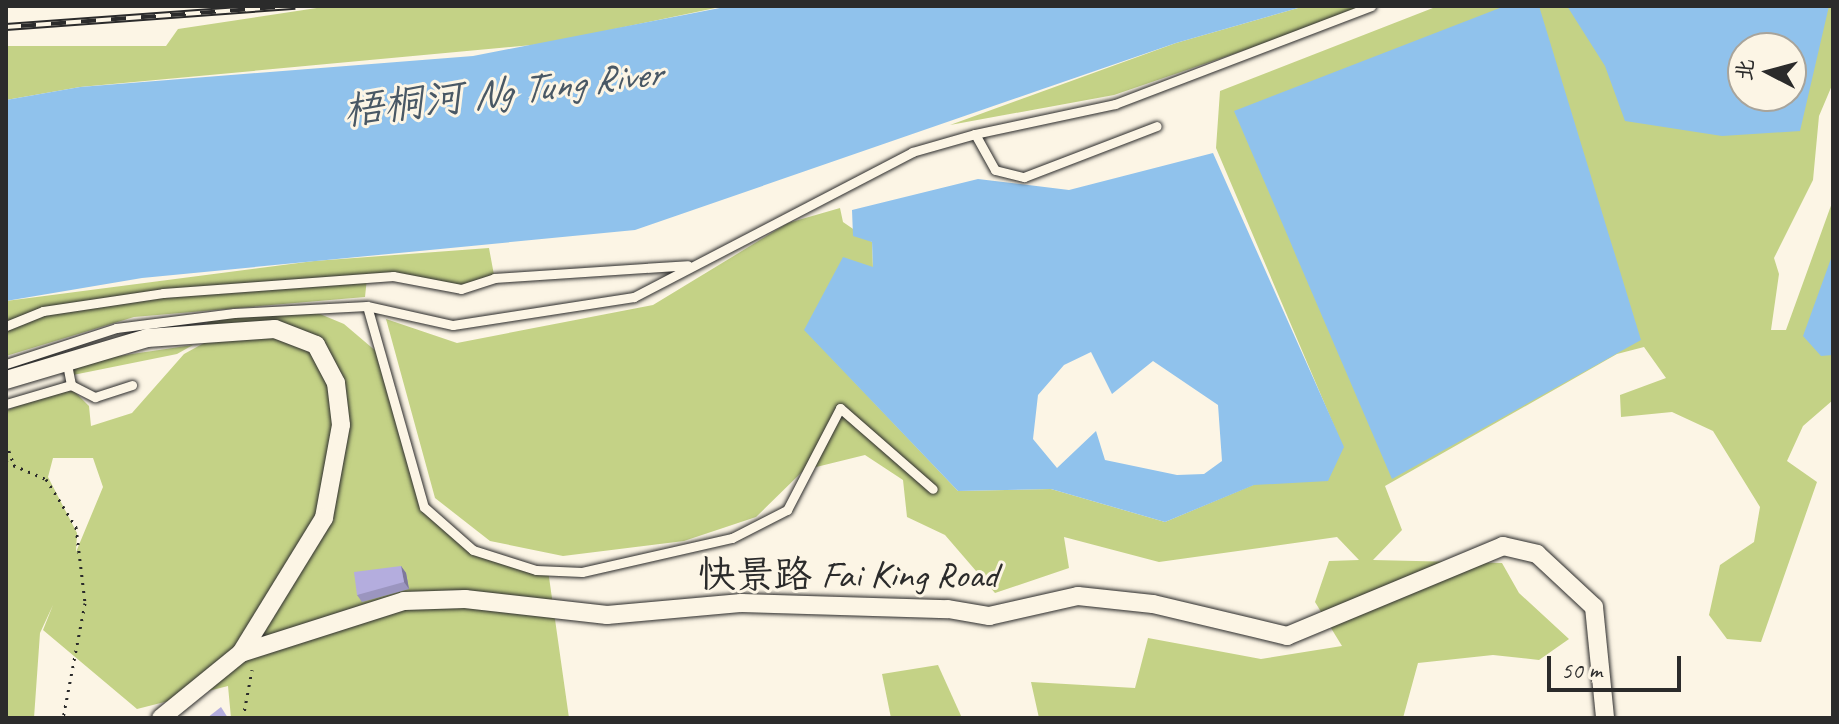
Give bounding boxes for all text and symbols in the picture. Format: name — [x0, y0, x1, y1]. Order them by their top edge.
north arrow — [1727, 32, 1807, 112]
water label: 梧桐河 Ng Tung River — [341, 49, 663, 135]
text: 北 — [1730, 57, 1760, 82]
street label: 快景路 Fai King Road — [697, 552, 999, 598]
scale bar — [1551, 640, 1685, 690]
text: 50 m — [1561, 655, 1602, 685]

